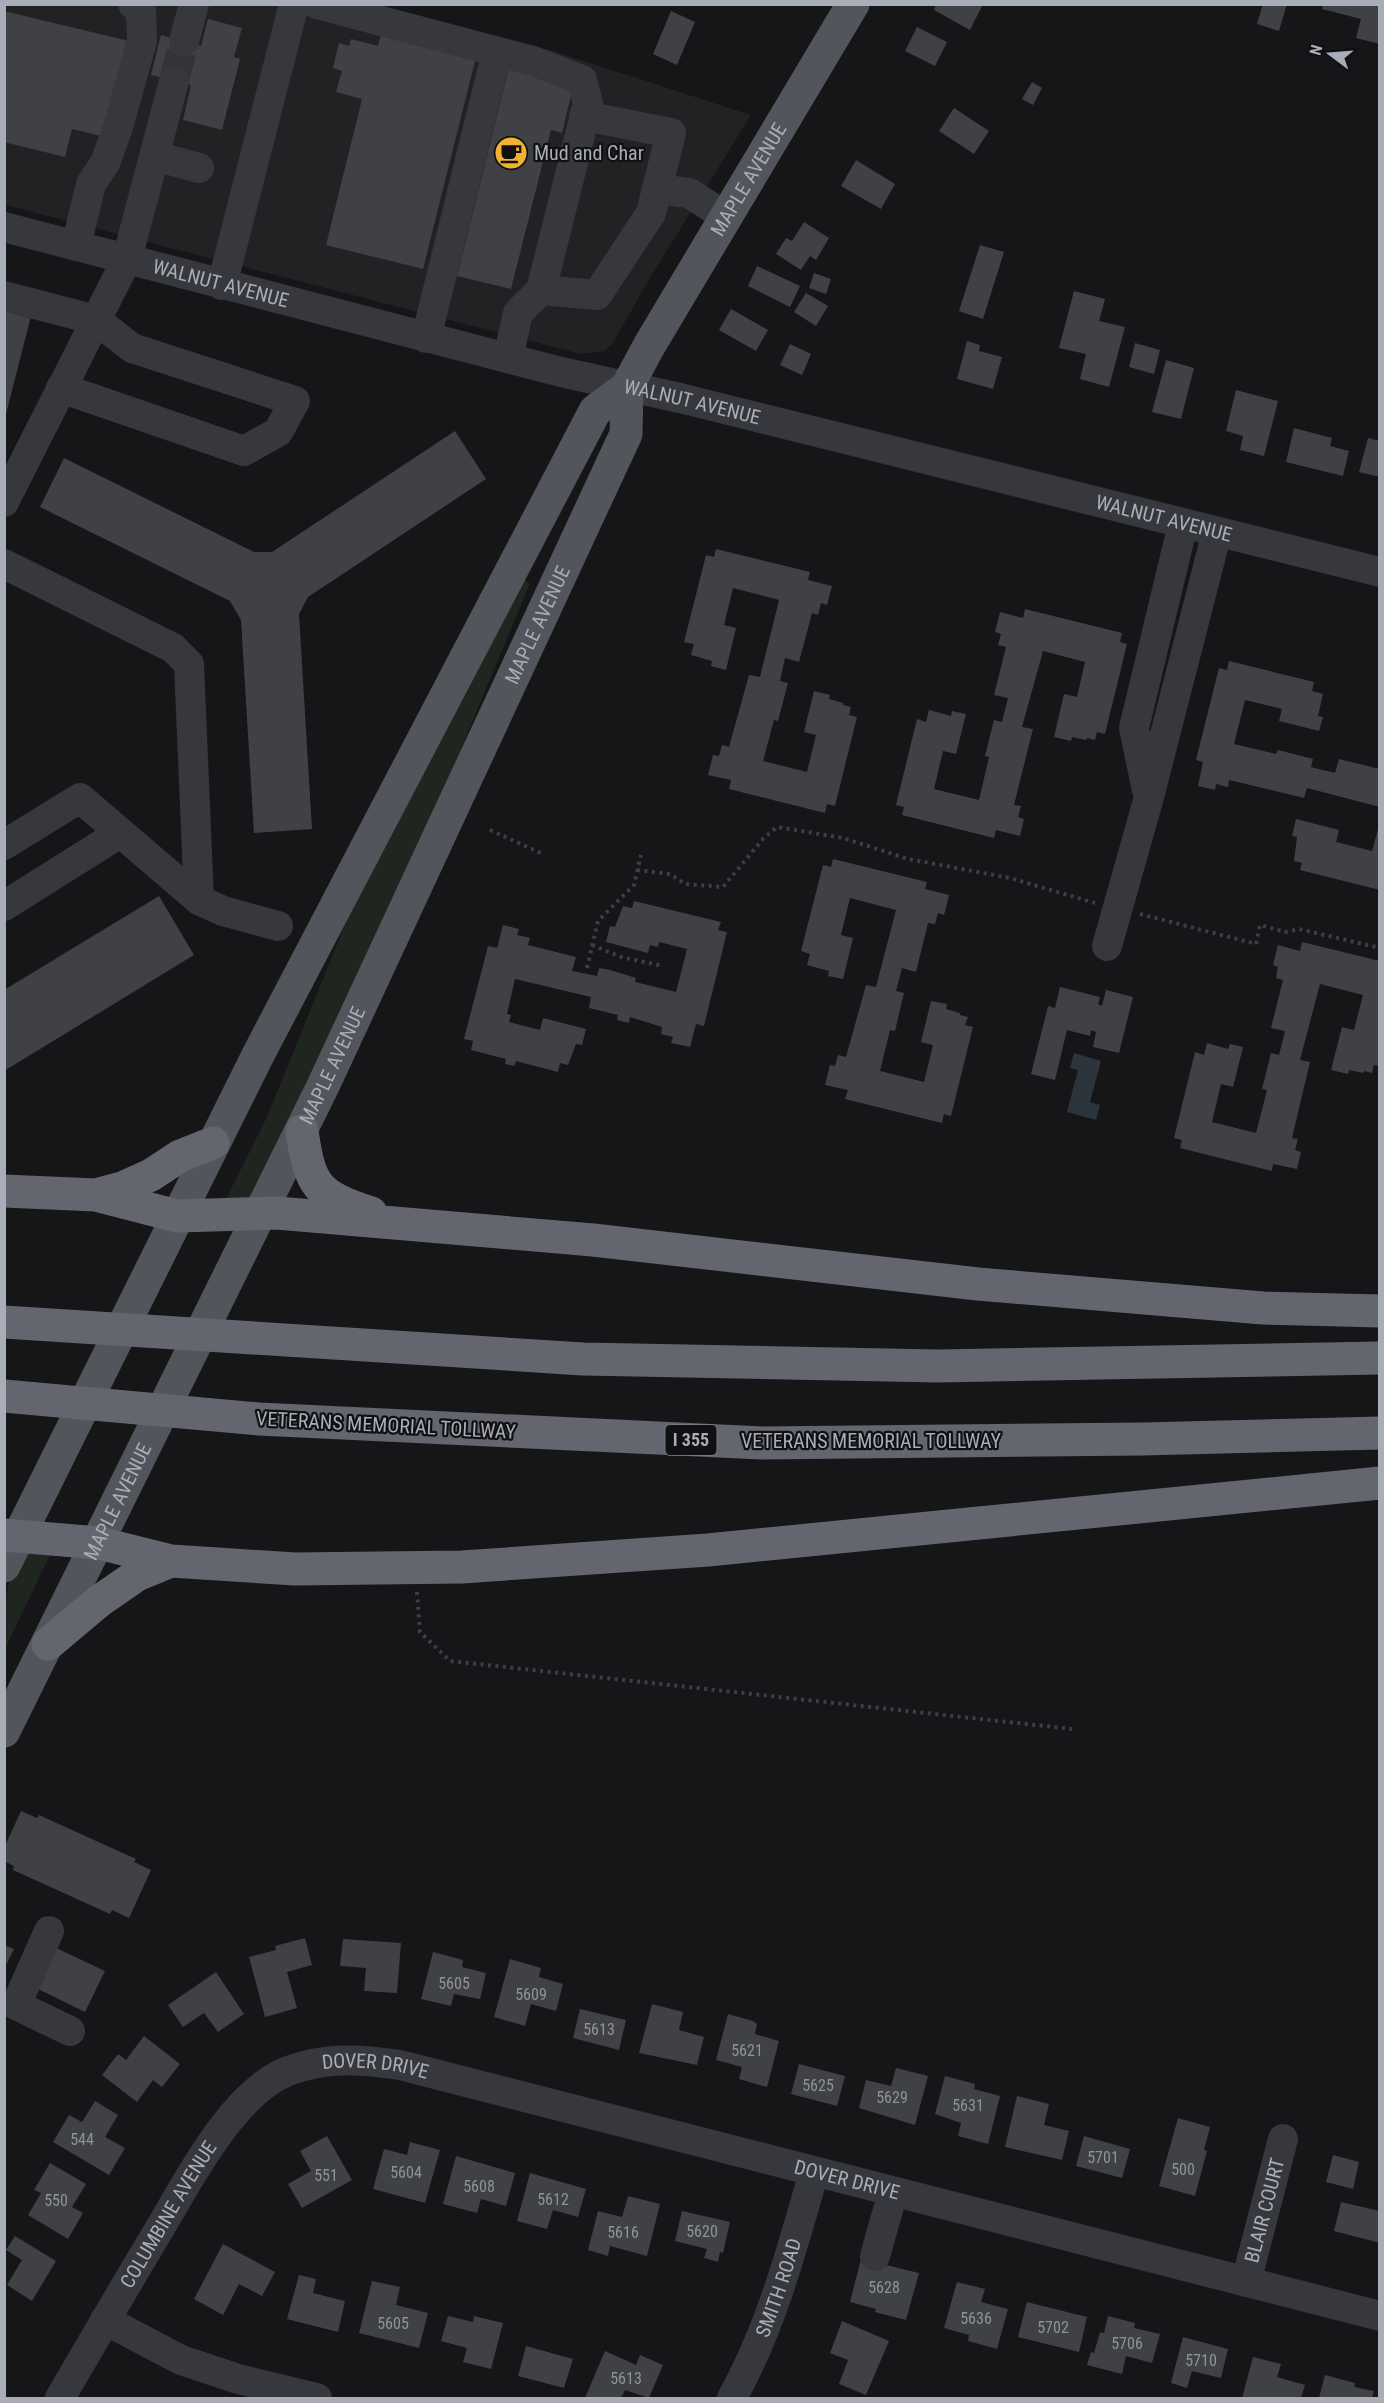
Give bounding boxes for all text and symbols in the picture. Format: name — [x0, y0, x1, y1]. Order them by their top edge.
north arrow — [1300, 24, 1360, 84]
text: N — [1306, 43, 1327, 57]
street label: MAPLE AVENUE — [705, 119, 791, 240]
cafe icon: Mud and Char — [493, 135, 529, 171]
place label: Mud and Char — [534, 141, 644, 165]
street label: WALNUT AVENUE — [150, 254, 291, 313]
street label: WALNUT AVENUE — [622, 374, 763, 430]
street label: WALNUT AVENUE — [1093, 490, 1235, 547]
street label: MAPLE AVENUE — [500, 562, 575, 688]
street label: MAPLE AVENUE — [294, 1003, 370, 1128]
street label: VETERANS MEMORIAL TOLLWAY — [255, 1406, 517, 1444]
road number: I 355 — [666, 1425, 716, 1455]
street label: VETERANS MEMORIAL TOLLWAY — [741, 1429, 1002, 1453]
street label: MAPLE AVENUE — [78, 1439, 157, 1564]
house number: 5605 — [438, 1974, 470, 1993]
house number: 5609 — [515, 1985, 547, 2004]
house number: 5613 — [583, 2020, 615, 2039]
house number: 5621 — [731, 2041, 763, 2060]
street label: DOVER DRIVE — [321, 2048, 431, 2084]
house number: 5625 — [802, 2076, 834, 2095]
house number: 5629 — [876, 2088, 908, 2107]
house number: 5631 — [952, 2096, 984, 2115]
house number: 544 — [70, 2130, 94, 2149]
street label: COLUMBINE AVENUE — [115, 2136, 222, 2292]
house number: 5701 — [1087, 2148, 1119, 2167]
street label: DOVER DRIVE — [792, 2154, 902, 2205]
street label: BLAIR COURT — [1239, 2155, 1290, 2265]
house number: 500 — [1171, 2160, 1195, 2179]
house number: 5604 — [390, 2163, 422, 2182]
house number: 551 — [314, 2166, 338, 2185]
house number: 5608 — [463, 2177, 495, 2196]
house number: 5612 — [537, 2190, 569, 2209]
house number: 550 — [44, 2191, 68, 2210]
house number: 5620 — [686, 2222, 718, 2241]
house number: 5616 — [607, 2223, 639, 2242]
street label: SMITH ROAD — [750, 2235, 806, 2341]
house number: 5628 — [868, 2278, 900, 2297]
house number: 5636 — [960, 2309, 992, 2328]
house number: 5605 — [377, 2314, 409, 2333]
house number: 5702 — [1037, 2318, 1069, 2337]
house number: 5706 — [1111, 2334, 1143, 2353]
house number: 5710 — [1185, 2351, 1217, 2370]
house number: 5613 — [610, 2369, 642, 2388]

